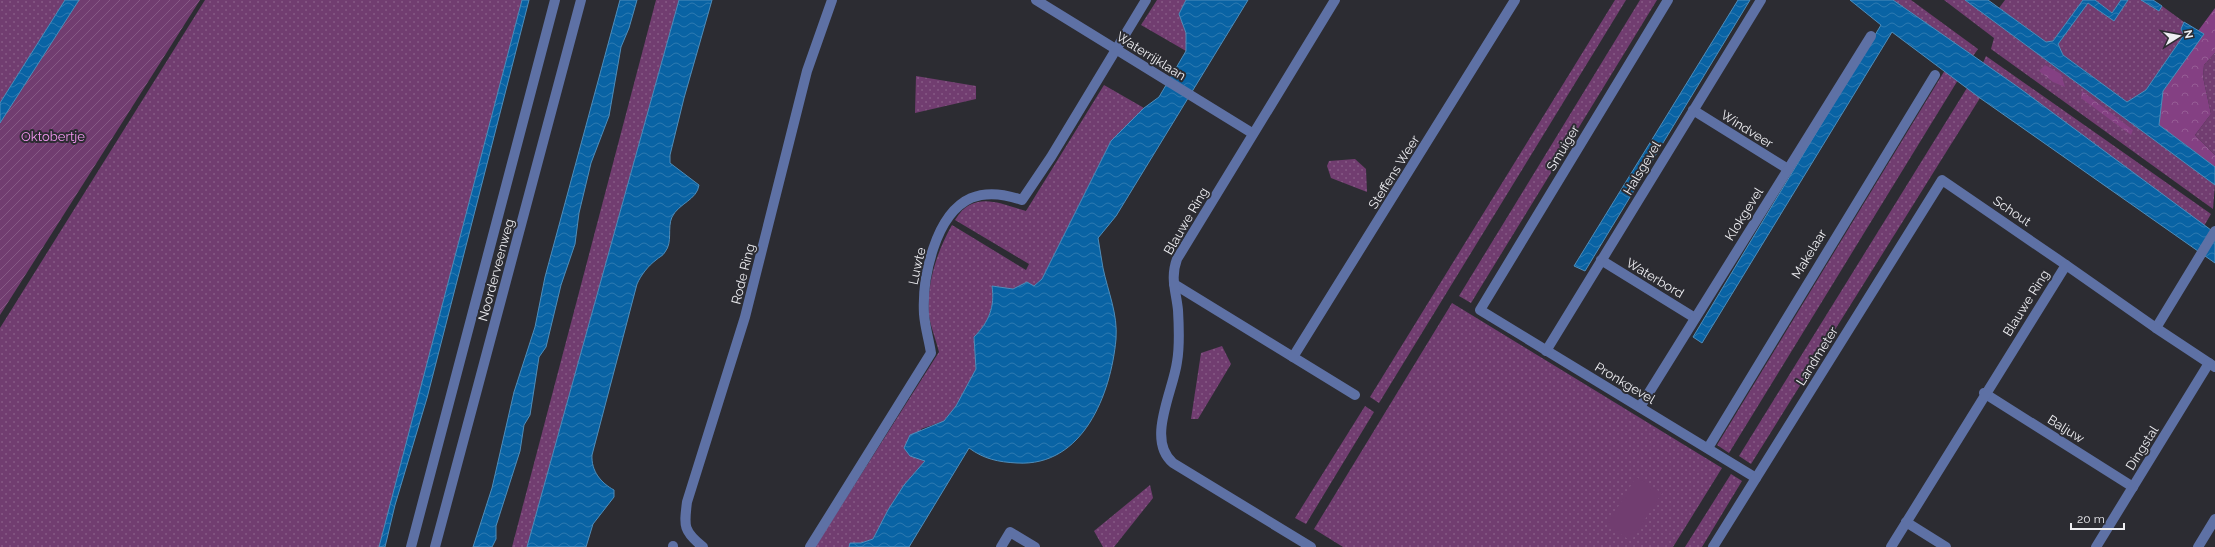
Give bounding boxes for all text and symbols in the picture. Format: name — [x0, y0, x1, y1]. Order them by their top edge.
north arrow — [2159, 16, 2199, 56]
street label: Waterrijklaan — [1114, 29, 1188, 83]
text: N — [2181, 29, 2196, 40]
street label: Windveer — [1718, 107, 1776, 151]
street label: Smuiger — [1544, 122, 1583, 174]
park label: Oktobertje — [21, 129, 85, 144]
street label: Steffens Weer — [1365, 132, 1423, 212]
street label: Halsgevel — [1620, 138, 1664, 197]
street label: Klokgevel — [1722, 184, 1766, 243]
street label: Blauwe Ring — [1161, 185, 1211, 257]
street label: Schout — [1990, 193, 2034, 229]
street label: Noorderveenweg — [475, 217, 517, 323]
street label: Makelaar — [1788, 226, 1830, 281]
street label: Rode Ring — [728, 242, 758, 306]
street label: Luwte — [905, 246, 929, 286]
street label: Waterbord — [1623, 255, 1687, 301]
street label: Blauwe Ring — [2000, 267, 2052, 339]
street label: Landmeter — [1793, 324, 1841, 388]
street label: Pronkgevel — [1592, 359, 1658, 407]
street label: Baljuw — [2045, 412, 2088, 446]
street label: Dingstal — [2123, 423, 2162, 473]
scale bar — [2071, 505, 2124, 531]
text: 20 m — [2077, 512, 2105, 526]

